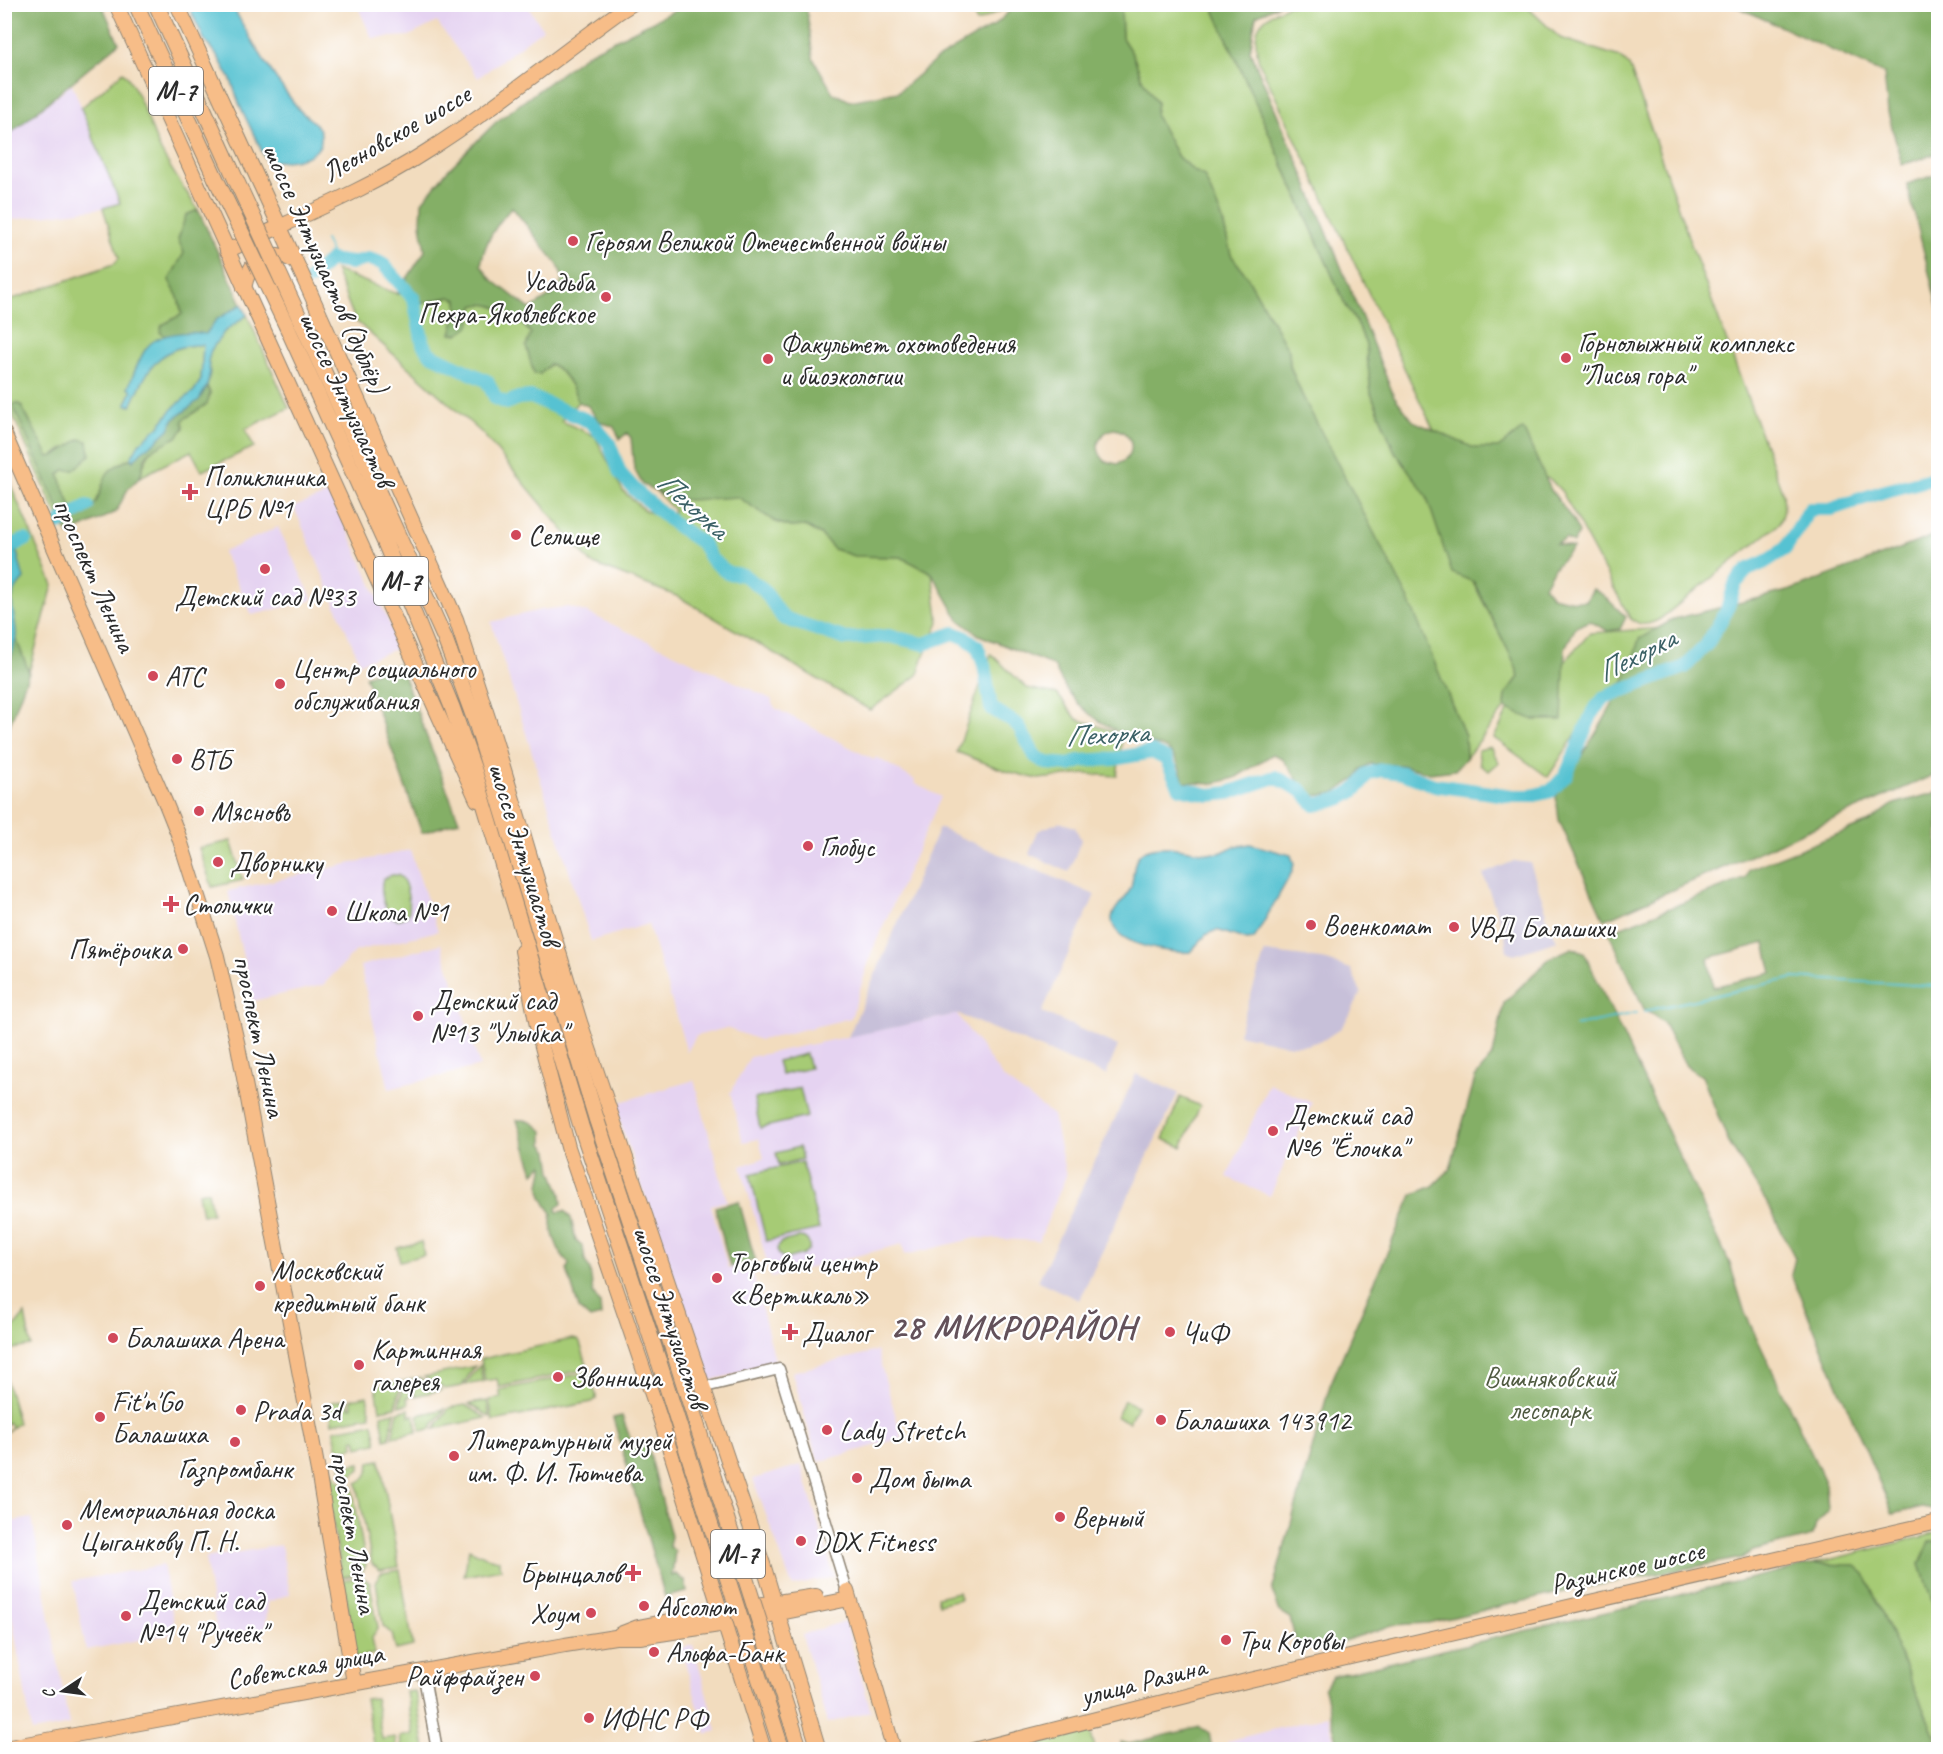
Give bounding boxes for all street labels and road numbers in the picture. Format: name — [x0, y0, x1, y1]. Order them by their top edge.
road number: М-7 — [149, 67, 203, 115]
street label: Леоновское шоссе — [315, 75, 478, 190]
street label: шоссе Энтузиастов (дублёр) — [255, 137, 398, 400]
street label: шоссе Энтузиастов — [291, 306, 405, 497]
street label: проспект Ленина — [46, 493, 145, 659]
road number: М-7 — [374, 557, 428, 605]
street label: шоссе Энтузиастов — [481, 758, 571, 955]
street label: проспект Ленина — [226, 952, 295, 1122]
street label: шоссе Энтузиастов — [625, 1222, 719, 1418]
street label: проспект Ленина — [322, 1448, 386, 1618]
road number: М-7 — [711, 1530, 765, 1578]
street label: Разинское шоссе — [1547, 1532, 1709, 1603]
street label: Советская улица — [224, 1635, 388, 1697]
street label: улица Разина — [1075, 1648, 1212, 1714]

